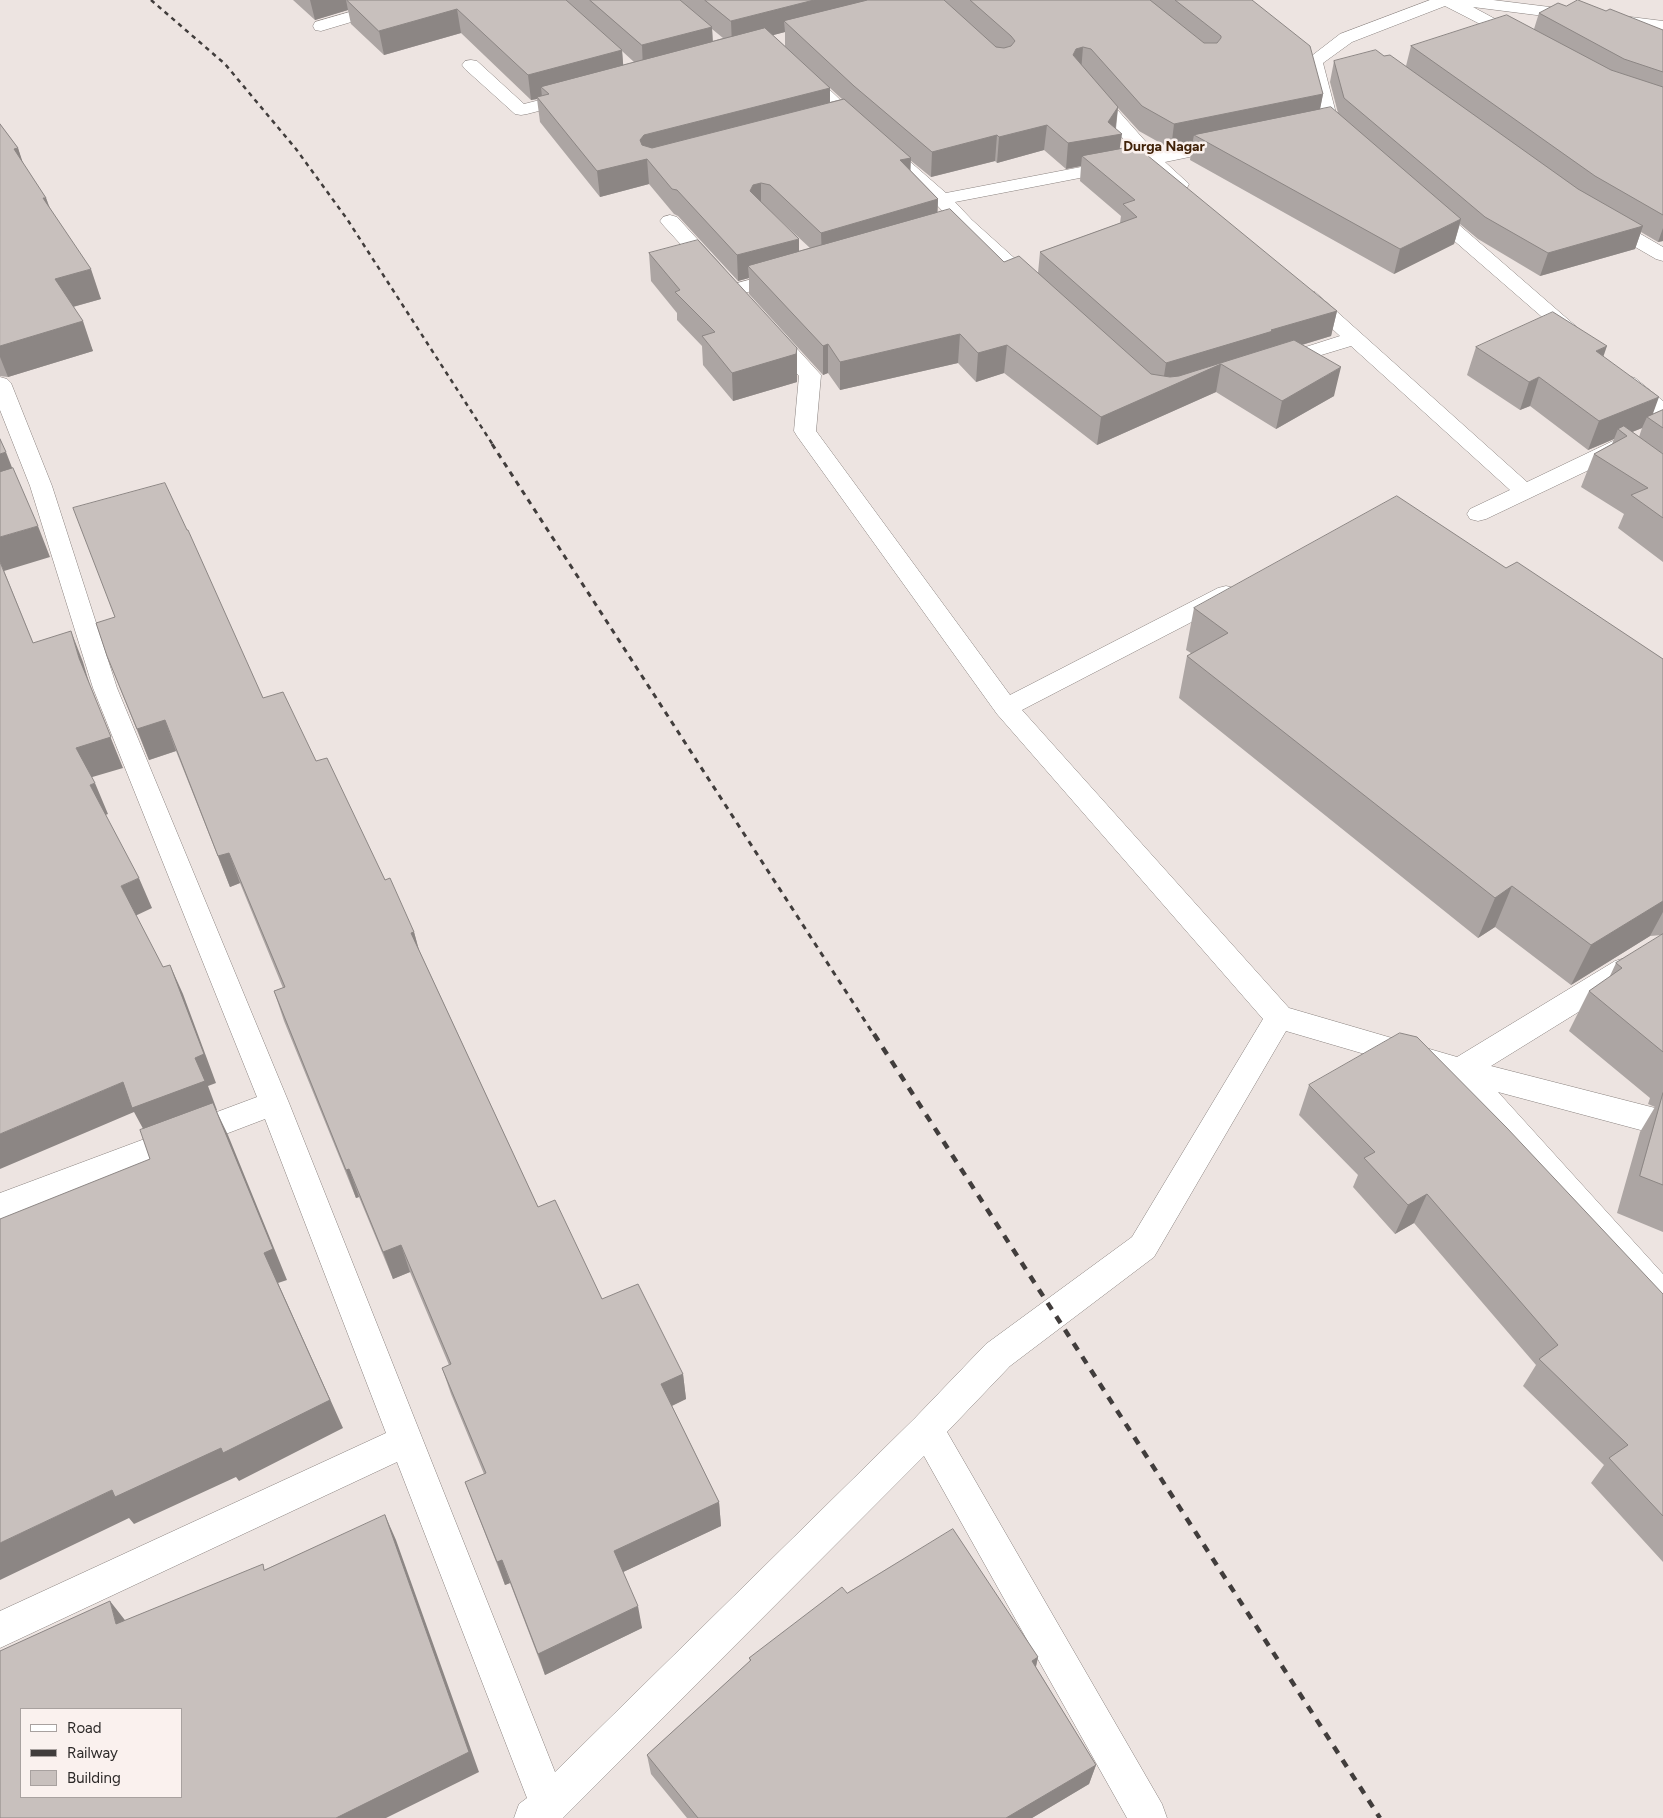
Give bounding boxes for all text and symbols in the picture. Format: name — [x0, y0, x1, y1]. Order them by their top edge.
district label: Durga Nagar — [1123, 139, 1205, 155]
legend — [20, 1708, 182, 1798]
text: Road — [67, 1719, 102, 1737]
text: Railway — [67, 1744, 118, 1762]
text: Building — [67, 1769, 121, 1787]

